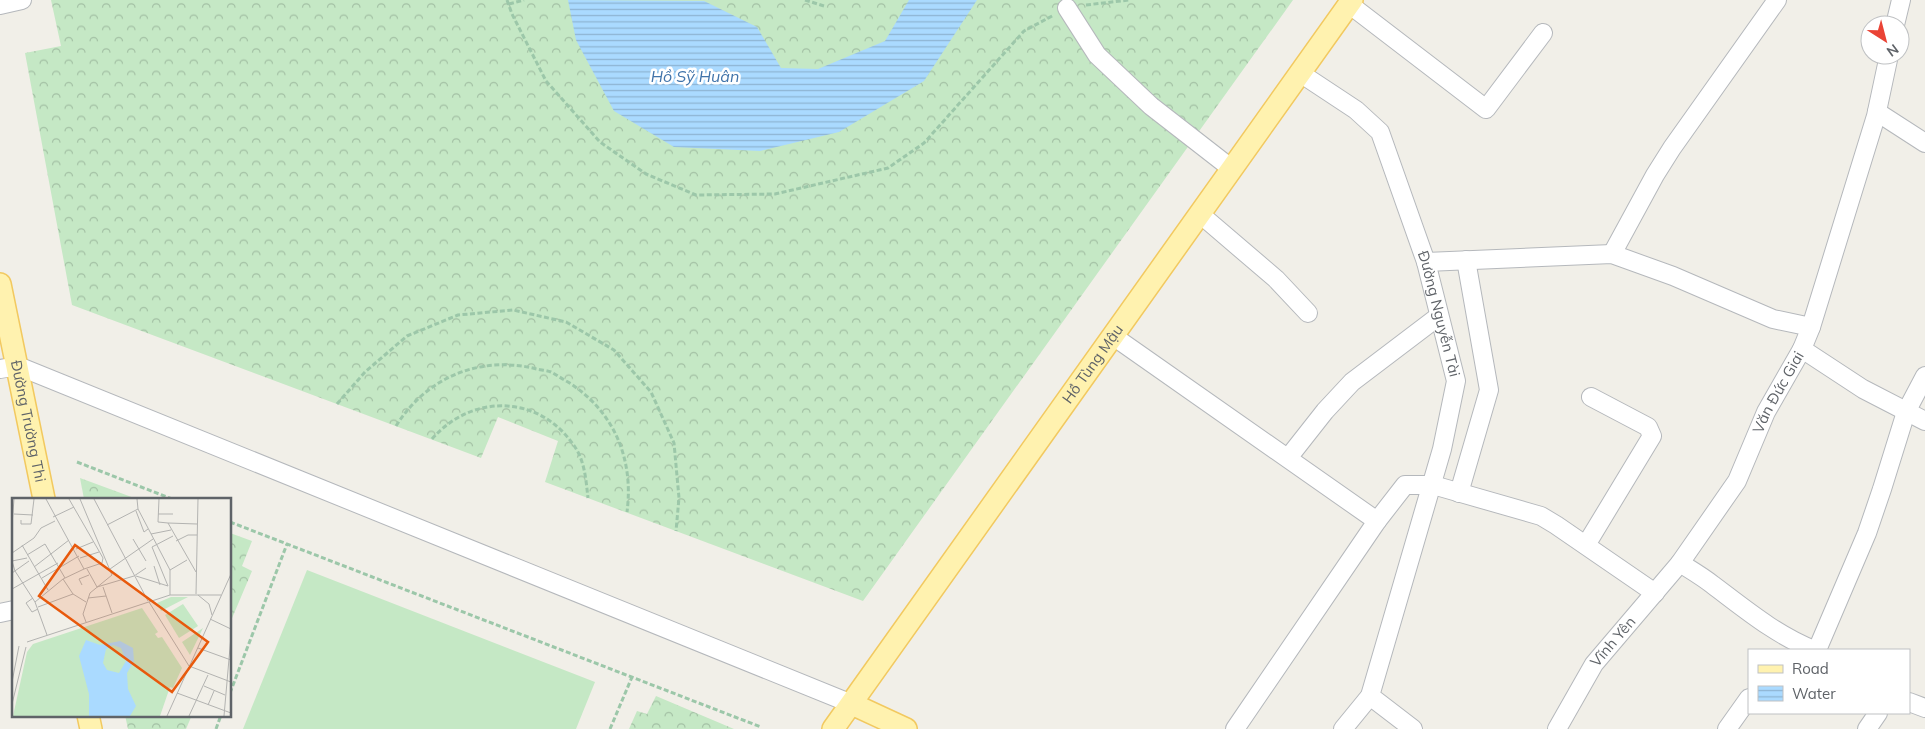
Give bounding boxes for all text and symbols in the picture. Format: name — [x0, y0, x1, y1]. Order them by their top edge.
north arrow — [1860, 15, 1910, 65]
text: N — [1883, 40, 1902, 61]
water label: Hồ Sỹ Huân — [651, 66, 739, 86]
street label: Đường Nguyễn Tài — [1414, 248, 1465, 379]
street label: Hồ Tùng Mậu — [1058, 320, 1127, 407]
street label: Văn Đức Giai — [1748, 348, 1808, 436]
street label: Đường Trường Thi — [7, 358, 50, 484]
inset map — [12, 498, 231, 716]
street label: Vĩnh Yên — [1586, 612, 1639, 671]
legend — [1748, 649, 1910, 714]
text: Road — [1792, 659, 1829, 678]
text: Water — [1792, 684, 1836, 703]

